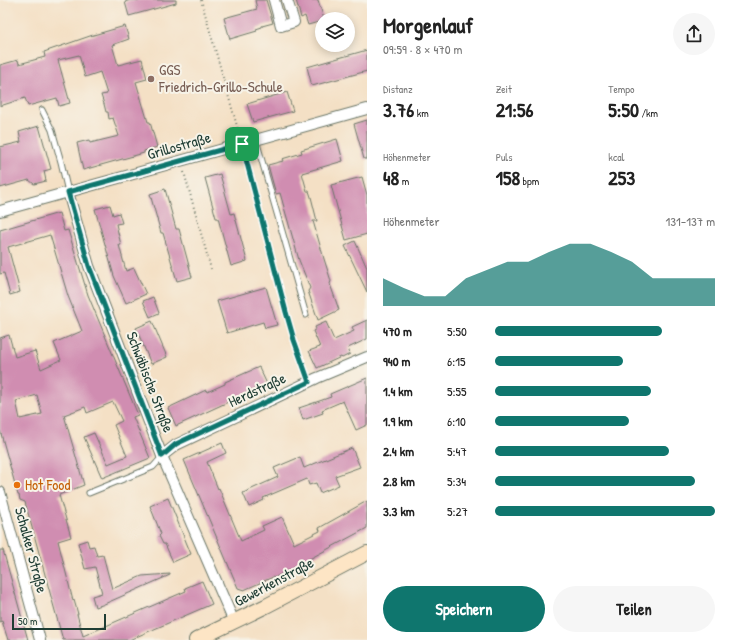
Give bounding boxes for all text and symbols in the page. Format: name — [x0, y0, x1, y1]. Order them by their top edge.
text: Morgenlauf — [383, 10, 473, 40]
map controls — [315, 12, 355, 52]
button: layers — [315, 12, 355, 52]
button: share — [673, 13, 715, 55]
text: 09:59 · 8 × 470 m — [383, 40, 462, 58]
place label: GGS Friedrich-Grillo-Schule — [158, 59, 283, 97]
marker: GGS Friedrich-Grillo-Schule — [146, 74, 156, 84]
text: Distanz — [383, 82, 413, 96]
text: Zeit — [496, 82, 512, 96]
text: Tempo — [608, 82, 634, 96]
text: 3.76 — [383, 96, 414, 123]
text: 21:56 — [496, 96, 533, 123]
text: 5:50 — [608, 96, 639, 123]
text: km — [414, 106, 429, 120]
text: /km — [639, 106, 658, 120]
street label: Grillostraße — [145, 126, 213, 165]
pin — [225, 127, 259, 161]
icon: arrive — [231, 133, 253, 155]
text: Höhenmeter — [383, 150, 431, 164]
text: Puls — [496, 150, 513, 164]
text: kcal — [608, 150, 624, 164]
text: 48 — [383, 164, 399, 191]
text: 158 — [496, 164, 520, 191]
text: 253 — [608, 164, 635, 191]
text: m — [399, 174, 409, 188]
text: bpm — [520, 174, 539, 188]
text: Höhenmeter — [383, 212, 440, 230]
text: 131–137 m — [665, 212, 715, 230]
text: 470 m — [383, 322, 412, 340]
text: 5:50 — [447, 322, 467, 340]
street label: Schwäbische Straße — [122, 328, 179, 435]
text: 940 m — [383, 352, 410, 370]
text: 6:15 — [447, 352, 465, 370]
street label: Herdstraße — [225, 367, 289, 412]
text: 1.4 km — [383, 382, 413, 400]
text: 5:55 — [447, 382, 467, 400]
text: 1.9 km — [383, 412, 413, 430]
text: 6:10 — [447, 412, 466, 430]
text: 2.4 km — [383, 442, 414, 460]
text: 5:47 — [447, 442, 467, 460]
text: 2.8 km — [383, 472, 415, 490]
text: 5:34 — [447, 472, 466, 490]
place label: Hot Food — [25, 474, 70, 495]
marker: Hot Food — [12, 480, 22, 490]
text: 3.3 km — [383, 502, 415, 520]
text: 5:27 — [447, 502, 468, 520]
street label: Schalker Straße — [10, 505, 53, 595]
street label: Gewerkenstraße — [230, 552, 317, 611]
button: Speichern — [383, 586, 545, 632]
button: Teilen — [553, 586, 715, 632]
scale bar — [12, 612, 106, 631]
text: 50 m — [18, 614, 38, 628]

